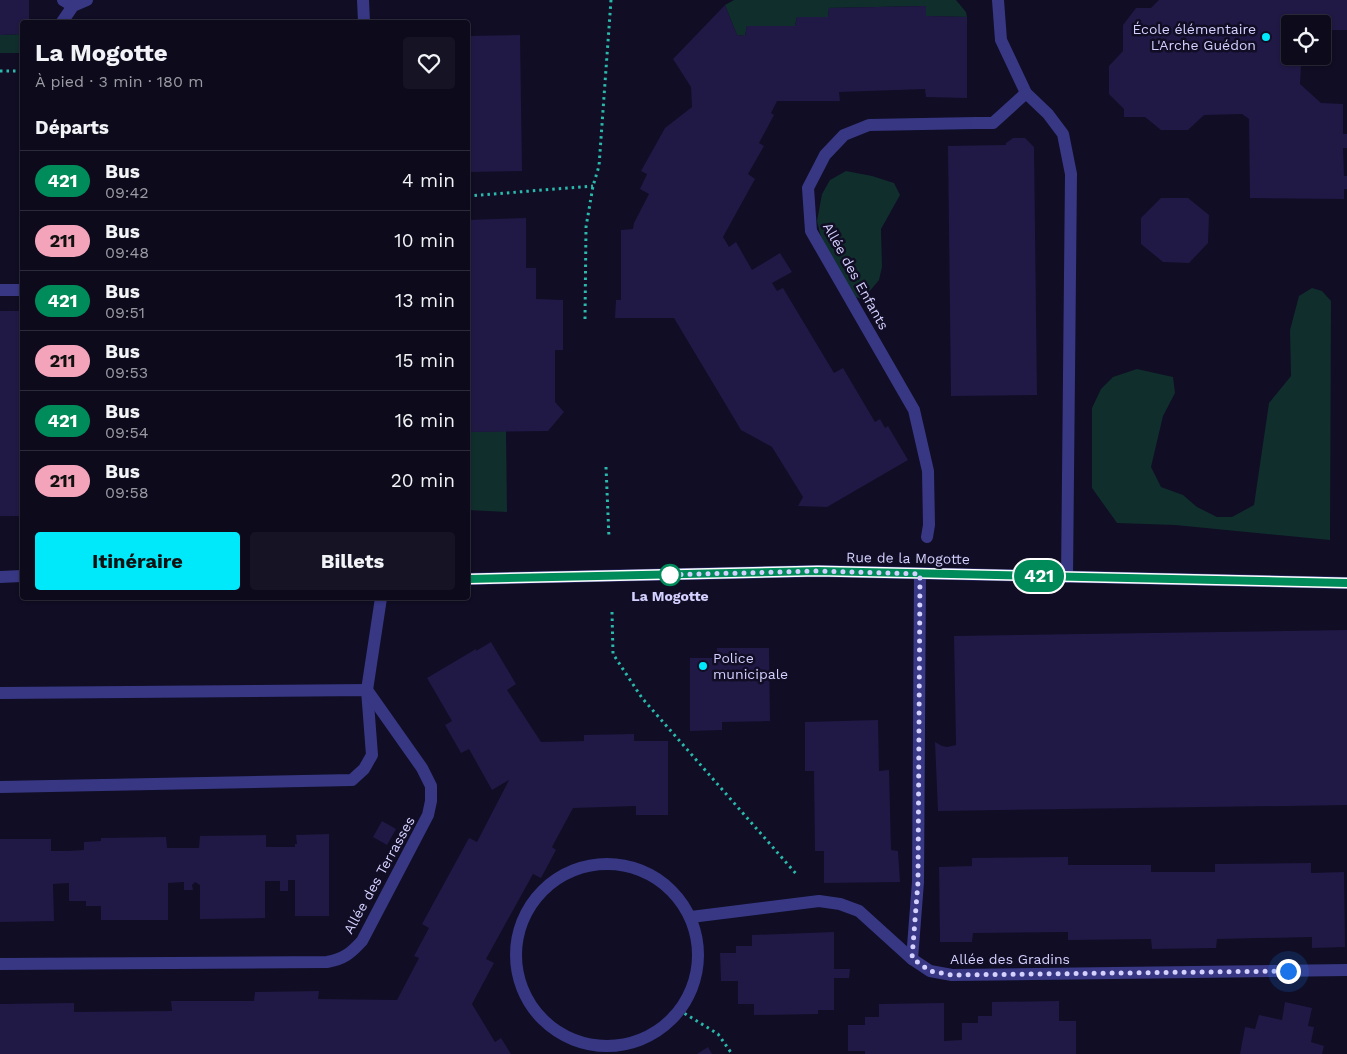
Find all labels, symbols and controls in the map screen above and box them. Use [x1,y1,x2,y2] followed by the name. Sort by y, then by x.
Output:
[1281,15,1331,65] map controls
[1281,15,1331,65] button: locate
[1132,21,1256,53] place label: École élémentaire L'Arche Guédon
[1260,31,1272,43] marker: École élémentaire L'Arche Guédon
[403,37,455,89] button: heart
[35,39,168,67] text: La Mogotte
[35,72,204,91] text: À pied · 3 min · 180 m
[35,116,109,139] text: Départs
[105,160,140,183] text: Bus
[402,169,455,192] text: 4 min
[48,170,77,191] text: 421
[105,183,149,202] text: 09:42
[105,220,140,243] text: Bus
[820,220,892,332] street label: Allée des Enfants
[394,229,455,252] text: 10 min
[49,230,76,251] text: 211
[105,243,149,262] text: 09:48
[105,280,140,303] text: Bus
[395,289,455,312] text: 13 min
[48,290,77,311] text: 421
[105,303,145,322] text: 09:51
[105,340,140,363] text: Bus
[395,349,455,372] text: 15 min
[49,350,76,371] text: 211
[105,363,148,382] text: 09:53
[105,400,140,423] text: Bus
[395,409,455,432] text: 16 min
[48,410,77,431] text: 421
[105,423,149,442] text: 09:54
[105,460,140,483] text: Bus
[391,469,455,492] text: 20 min
[49,470,76,491] text: 211
[105,483,149,502] text: 09:58
[35,532,240,590] button: Itinéraire
[250,532,455,590] button: Billets
[846,549,970,567] street label: Rue de la Mogotte
[1010,560,1068,592] line badge: 421
[659,564,681,586] marker: La Mogotte
[1024,565,1054,586] text: 421
[631,588,709,604] place label: La Mogotte
[713,650,788,682] place label: Police municipale
[697,660,709,672] marker: Police municipale
[340,814,418,936] street label: Allée des Terrasses
[950,951,1070,967] street label: Allée des Gradins
[1276,959,1301,984] your location

